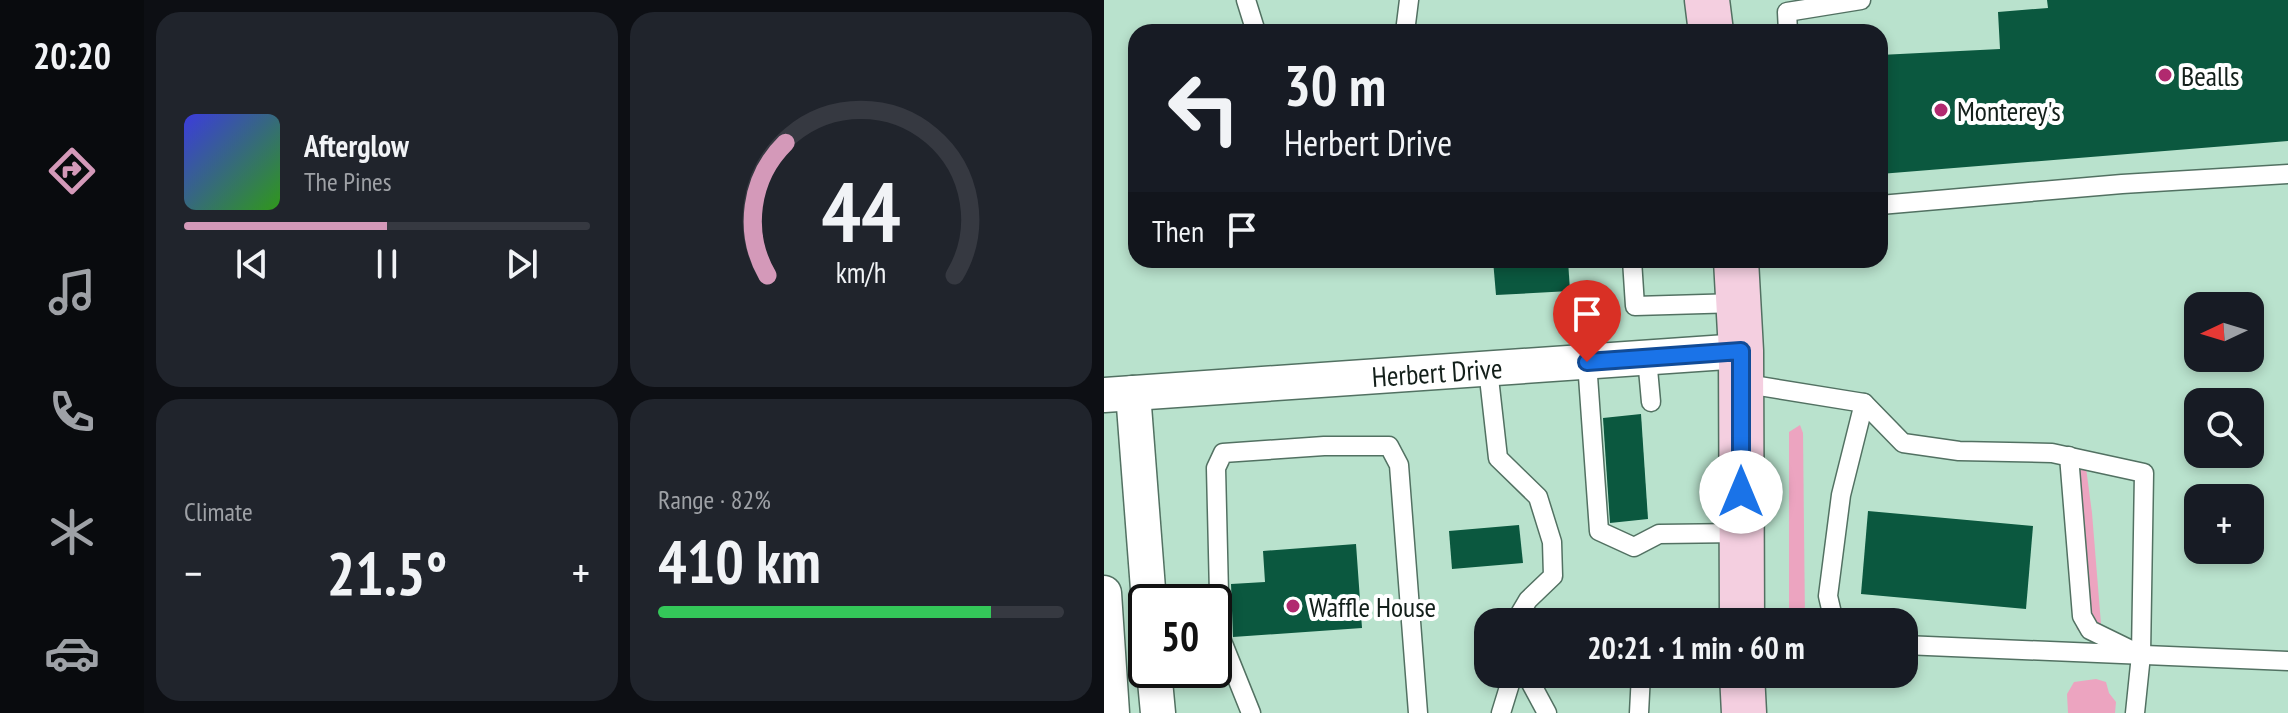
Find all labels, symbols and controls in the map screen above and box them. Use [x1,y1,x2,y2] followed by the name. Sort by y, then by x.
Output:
[33,32,111,79] text: 20:20
[1284,49,1386,121] text: 30 m
[1152,56,1256,160] icon: left
[2181,57,2239,94] place label: Bealls
[2156,66,2174,84] marker: Bealls
[1957,92,2061,129] place label: Monterey's
[1932,101,1950,119] marker: Monterey's
[1284,119,1452,166] text: Herbert Drive
[304,126,409,165] text: Afterglow
[44,143,100,199] icon: directions
[821,156,901,264] text: 44
[304,165,392,198] text: The Pines
[1220,208,1264,252] icon: arrive
[1152,211,1204,250] text: Then
[230,242,274,286] icon: previous
[365,242,409,286] icon: pause
[500,242,544,286] icon: next
[836,254,886,291] text: km/h
[44,264,100,320] icon: music
[1553,280,1621,362] pin
[1565,292,1609,336] icon: arrive
[2184,292,2264,372] north arrow
[2184,292,2264,564] map controls
[1370,349,1504,395] street label: Herbert Drive
[44,384,100,440] icon: phone
[2184,388,2264,468] button: search
[1699,450,1783,534] position arrow
[658,483,771,516] text: Range · 82%
[2184,484,2264,564] button: +
[184,495,253,528] text: Climate
[44,504,100,560] icon: climate
[658,522,821,600] text: 410 km
[327,534,447,612] text: 21.5°
[184,544,202,601] text: −
[572,544,590,601] text: +
[1128,584,1232,688] speed limit sign: 50
[1309,588,1436,625] place label: Waffle House
[1284,597,1302,615] marker: Waffle House
[44,625,100,681] icon: car
[1587,628,1805,667] text: 20:21 · 1 min · 60 m

